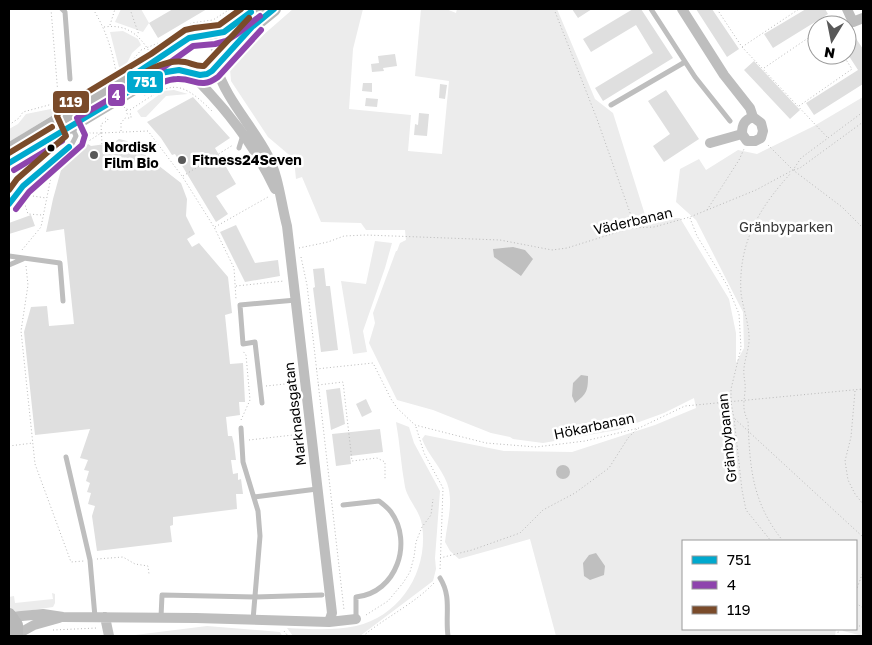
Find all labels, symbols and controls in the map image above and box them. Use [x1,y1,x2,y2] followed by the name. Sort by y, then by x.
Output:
[807,15,857,65] north arrow
[823,44,836,63] text: N
[126,70,164,94] line badge: 751
[133,73,157,90] text: 751
[107,83,126,107] line badge: 4
[112,86,121,103] text: 4
[52,90,90,114] line badge: 119
[59,93,83,110] text: 119
[104,138,159,171] place label: Nordisk Film Bio
[46,143,56,153] unlabelled marker
[88,149,100,161] marker: Nordisk Film Bio
[192,151,302,168] place label: Fitness24Seven
[176,154,188,166] marker: Fitness24Seven
[592,203,674,238] street label: Väderbanan
[739,218,833,235] park label: Gränbyparken
[280,361,309,467] street label: Marknadsgatan
[713,393,740,483] street label: Gränbybanan
[552,409,636,442] street label: Hökarbanan
[682,540,857,630] legend
[727,550,751,568] text: 751
[727,575,736,593] text: 4
[727,600,751,618] text: 119

